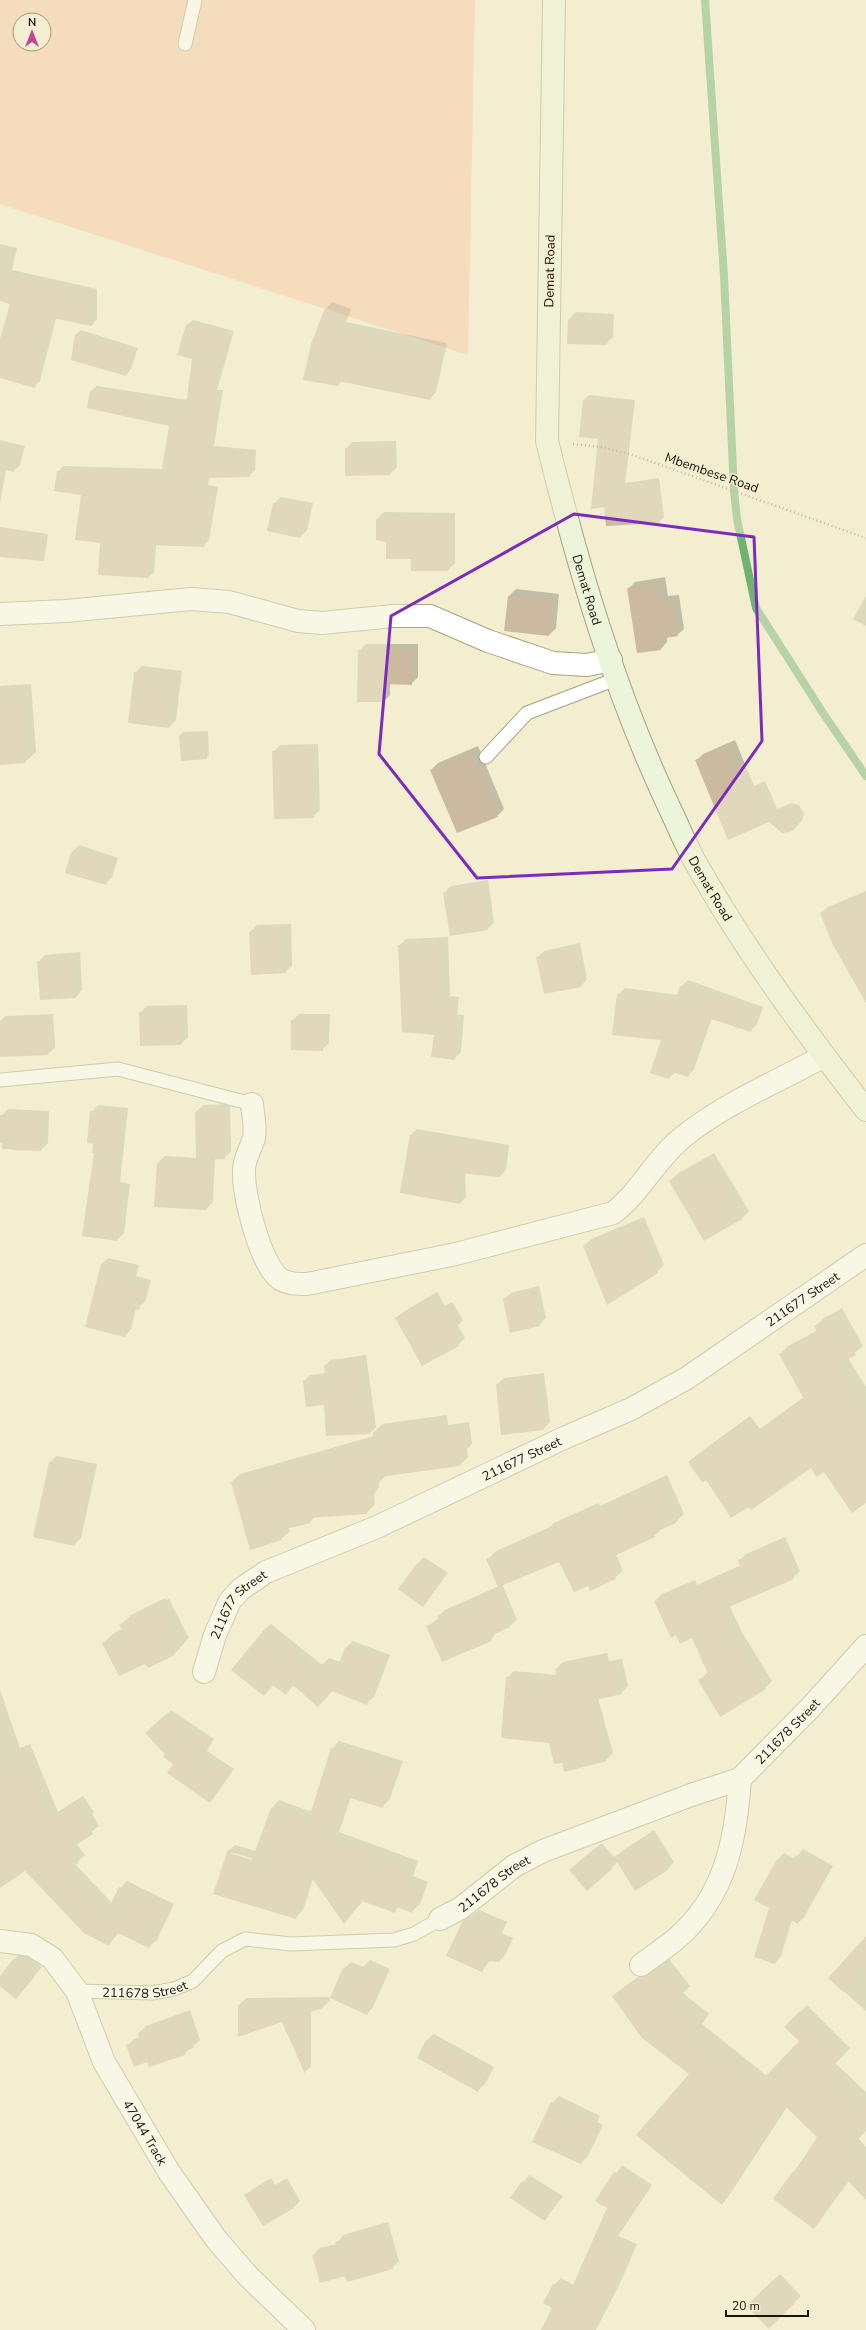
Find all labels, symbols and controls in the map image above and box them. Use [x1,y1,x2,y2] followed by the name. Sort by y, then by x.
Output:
[12,12,52,52] north arrow
[28,15,36,30] text: N
[540,235,560,308] street label: Demat Road
[662,448,761,497] street label: Mbembese Road
[567,552,606,627] street label: Demat Road
[684,853,736,925] street label: Demat Road
[762,1268,844,1331] street label: 211677 Street
[479,1432,565,1486] street label: 211677 Street
[206,1566,271,1642] street label: 211677 Street
[751,1695,825,1769] street label: 211678 Street
[455,1851,534,1917] street label: 211678 Street
[102,1976,191,2003] street label: 211678 Street
[118,2097,171,2169] street label: 47044 Track
[726,2292,808,2318] scale bar
[732,2298,760,2314] text: 20 m

